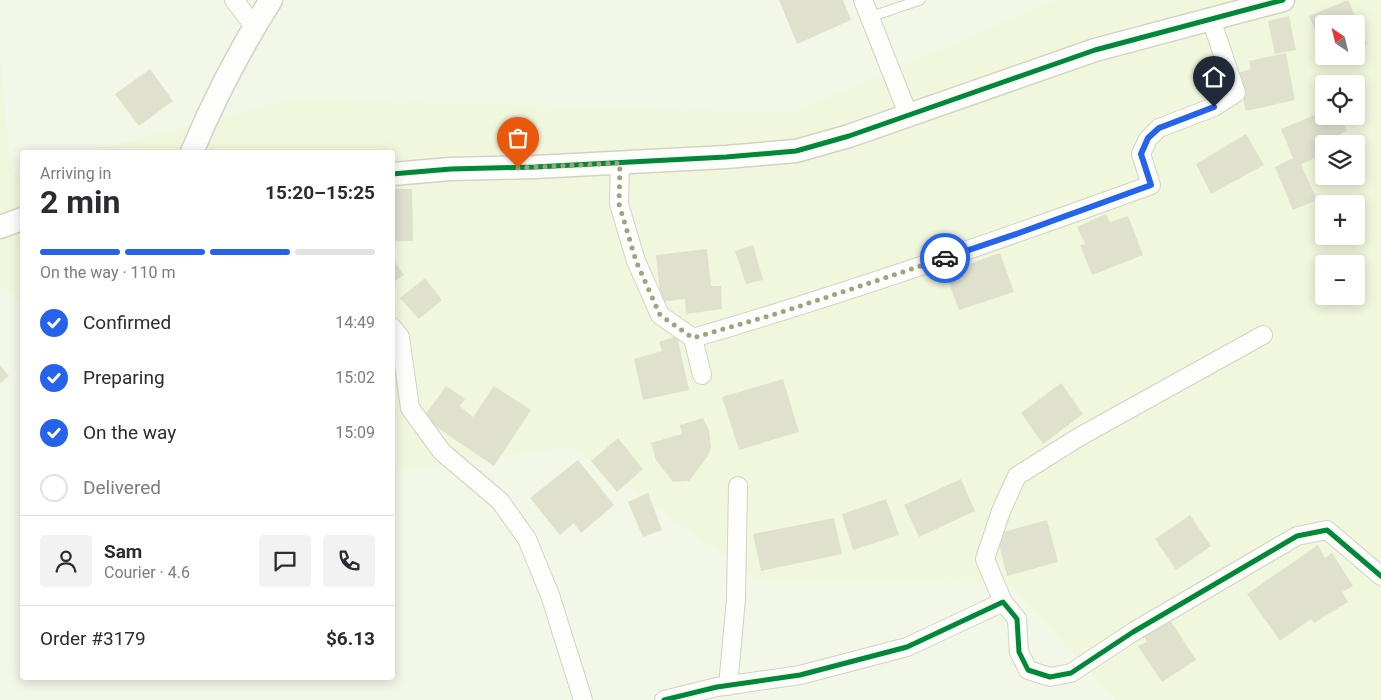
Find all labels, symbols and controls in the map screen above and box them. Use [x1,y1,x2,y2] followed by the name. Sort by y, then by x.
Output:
[1315,15,1365,65] north arrow
[1315,15,1365,305] map controls
[1193,56,1235,107] pin
[1200,63,1228,91] icon: home
[1315,75,1365,125] button: locate
[497,117,539,168] pin
[504,124,532,152] icon: bag
[1315,135,1365,185] button: layers
[40,164,111,183] text: Arriving in
[265,181,375,204] text: 15:20–15:25
[40,183,120,221] text: 2 min
[1315,195,1365,245] button: +
[920,233,970,283] courier
[931,244,959,272] icon: car
[1315,255,1365,305] button: −
[40,263,176,282] text: On the way · 110 m
[40,309,68,337] icon: check
[83,311,171,334] text: Confirmed
[335,313,375,332] text: 14:49
[40,364,68,392] icon: check
[83,366,165,389] text: Preparing
[335,368,375,387] text: 15:02
[40,419,68,447] icon: check
[83,421,176,444] text: On the way
[335,423,375,442] text: 15:09
[83,476,161,499] text: Delivered
[40,535,92,587] button: person
[259,535,311,587] button: chat
[323,535,375,587] button: phone
[104,540,142,563] text: Sam
[104,563,190,582] text: Courier · 4.6
[40,627,146,650] text: Order #3179
[326,627,375,650] text: $6.13

